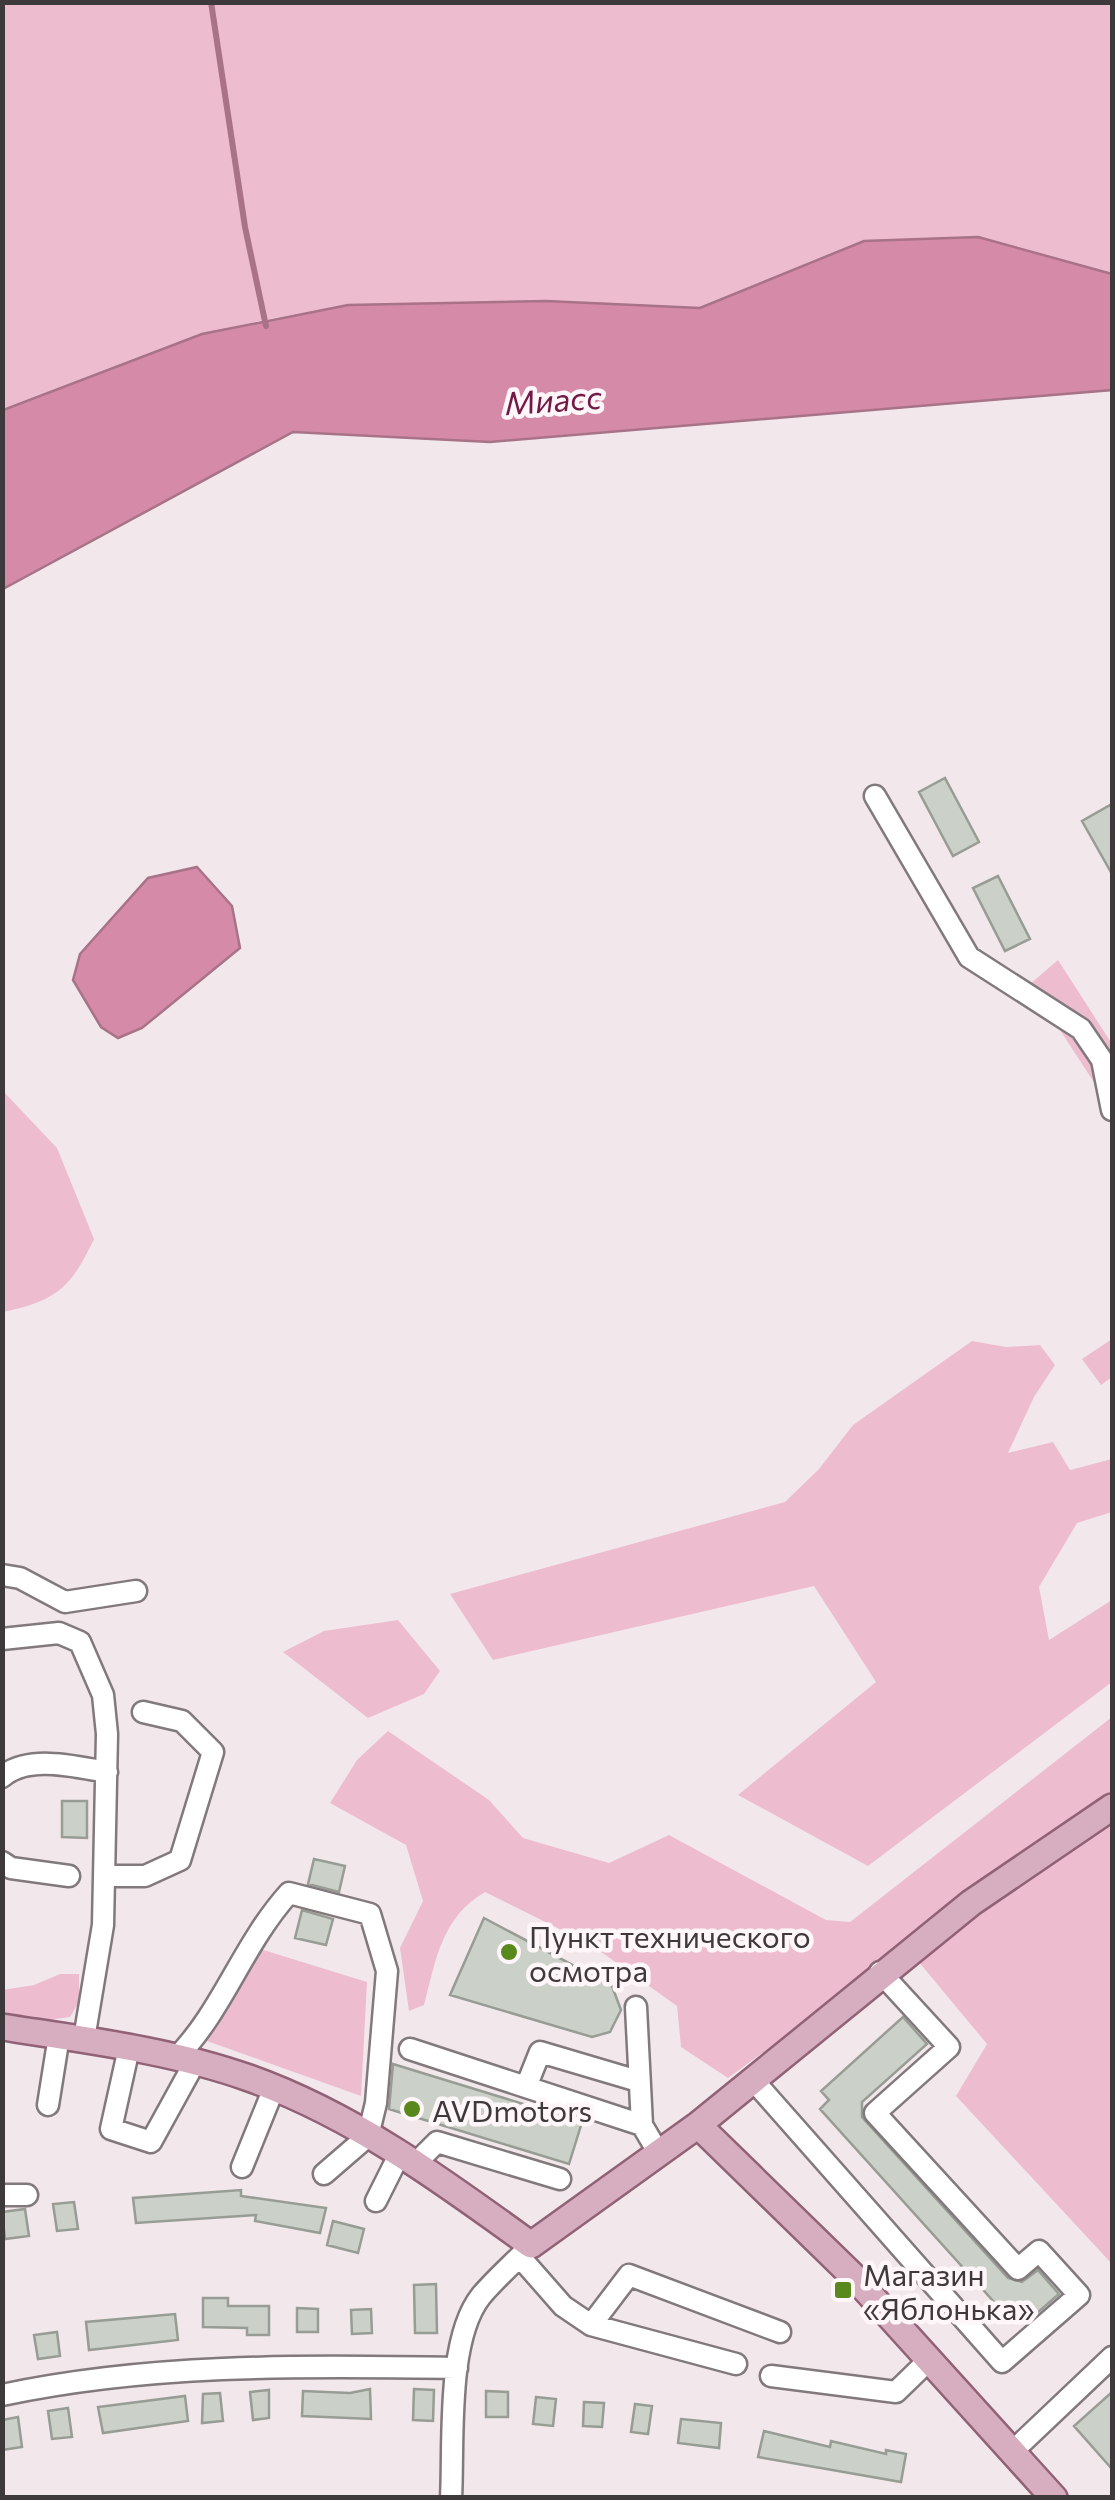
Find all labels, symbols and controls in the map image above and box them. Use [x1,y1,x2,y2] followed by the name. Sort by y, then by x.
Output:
[503,376,603,422] water label: Миасс
[529,1917,811,1988] place label: Пункт технического осмотра
[498,1941,520,1963] marker: Пункт технического осмотра
[432,2091,592,2128] place label: AVDmotors
[401,2098,423,2120] marker: AVDmotors
[863,2255,1034,2326] place label: Магазин «Яблонька»
[832,2279,854,2301] marker: Магазин «Яблонька»

